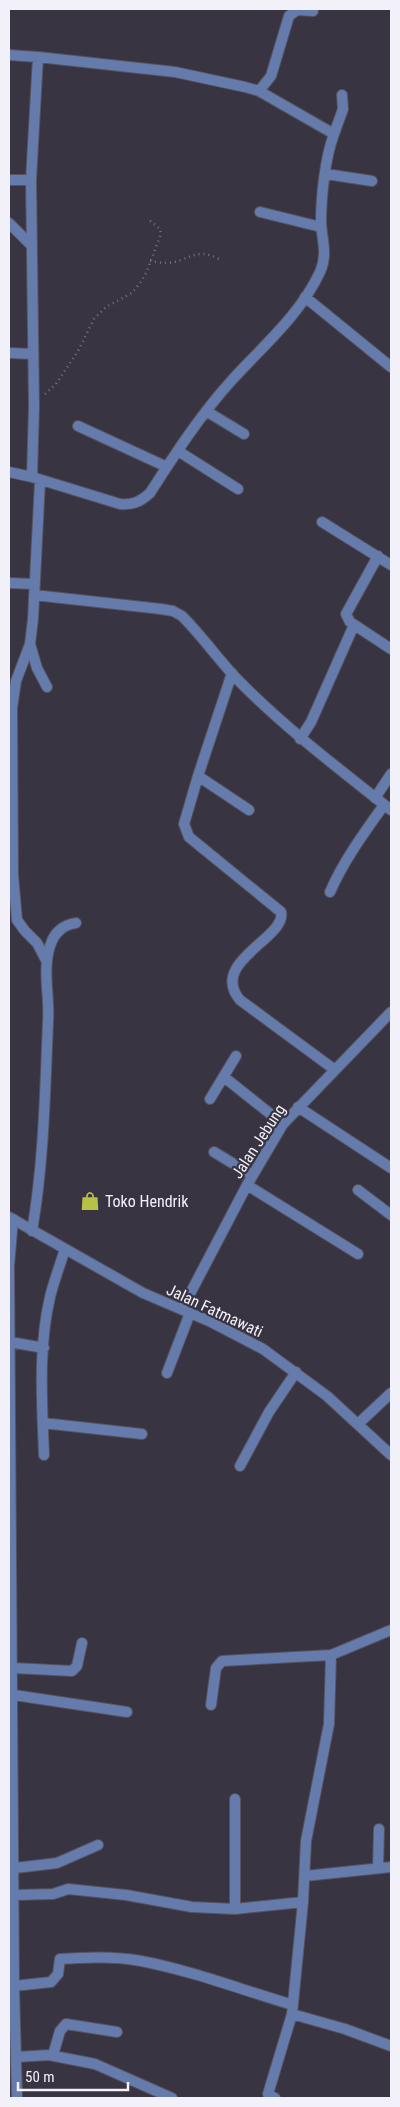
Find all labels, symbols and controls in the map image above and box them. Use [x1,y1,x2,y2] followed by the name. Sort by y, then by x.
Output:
[227,1101,289,1182] street label: Jalan Jebung
[79,1190,101,1212] shop icon: Toko Hendrik
[105,1192,189,1211] place label: Toko Hendrik
[164,1280,266,1341] street label: Jalan Fatmawati
[18,2060,128,2092] scale bar
[25,2068,55,2086] text: 50 m

